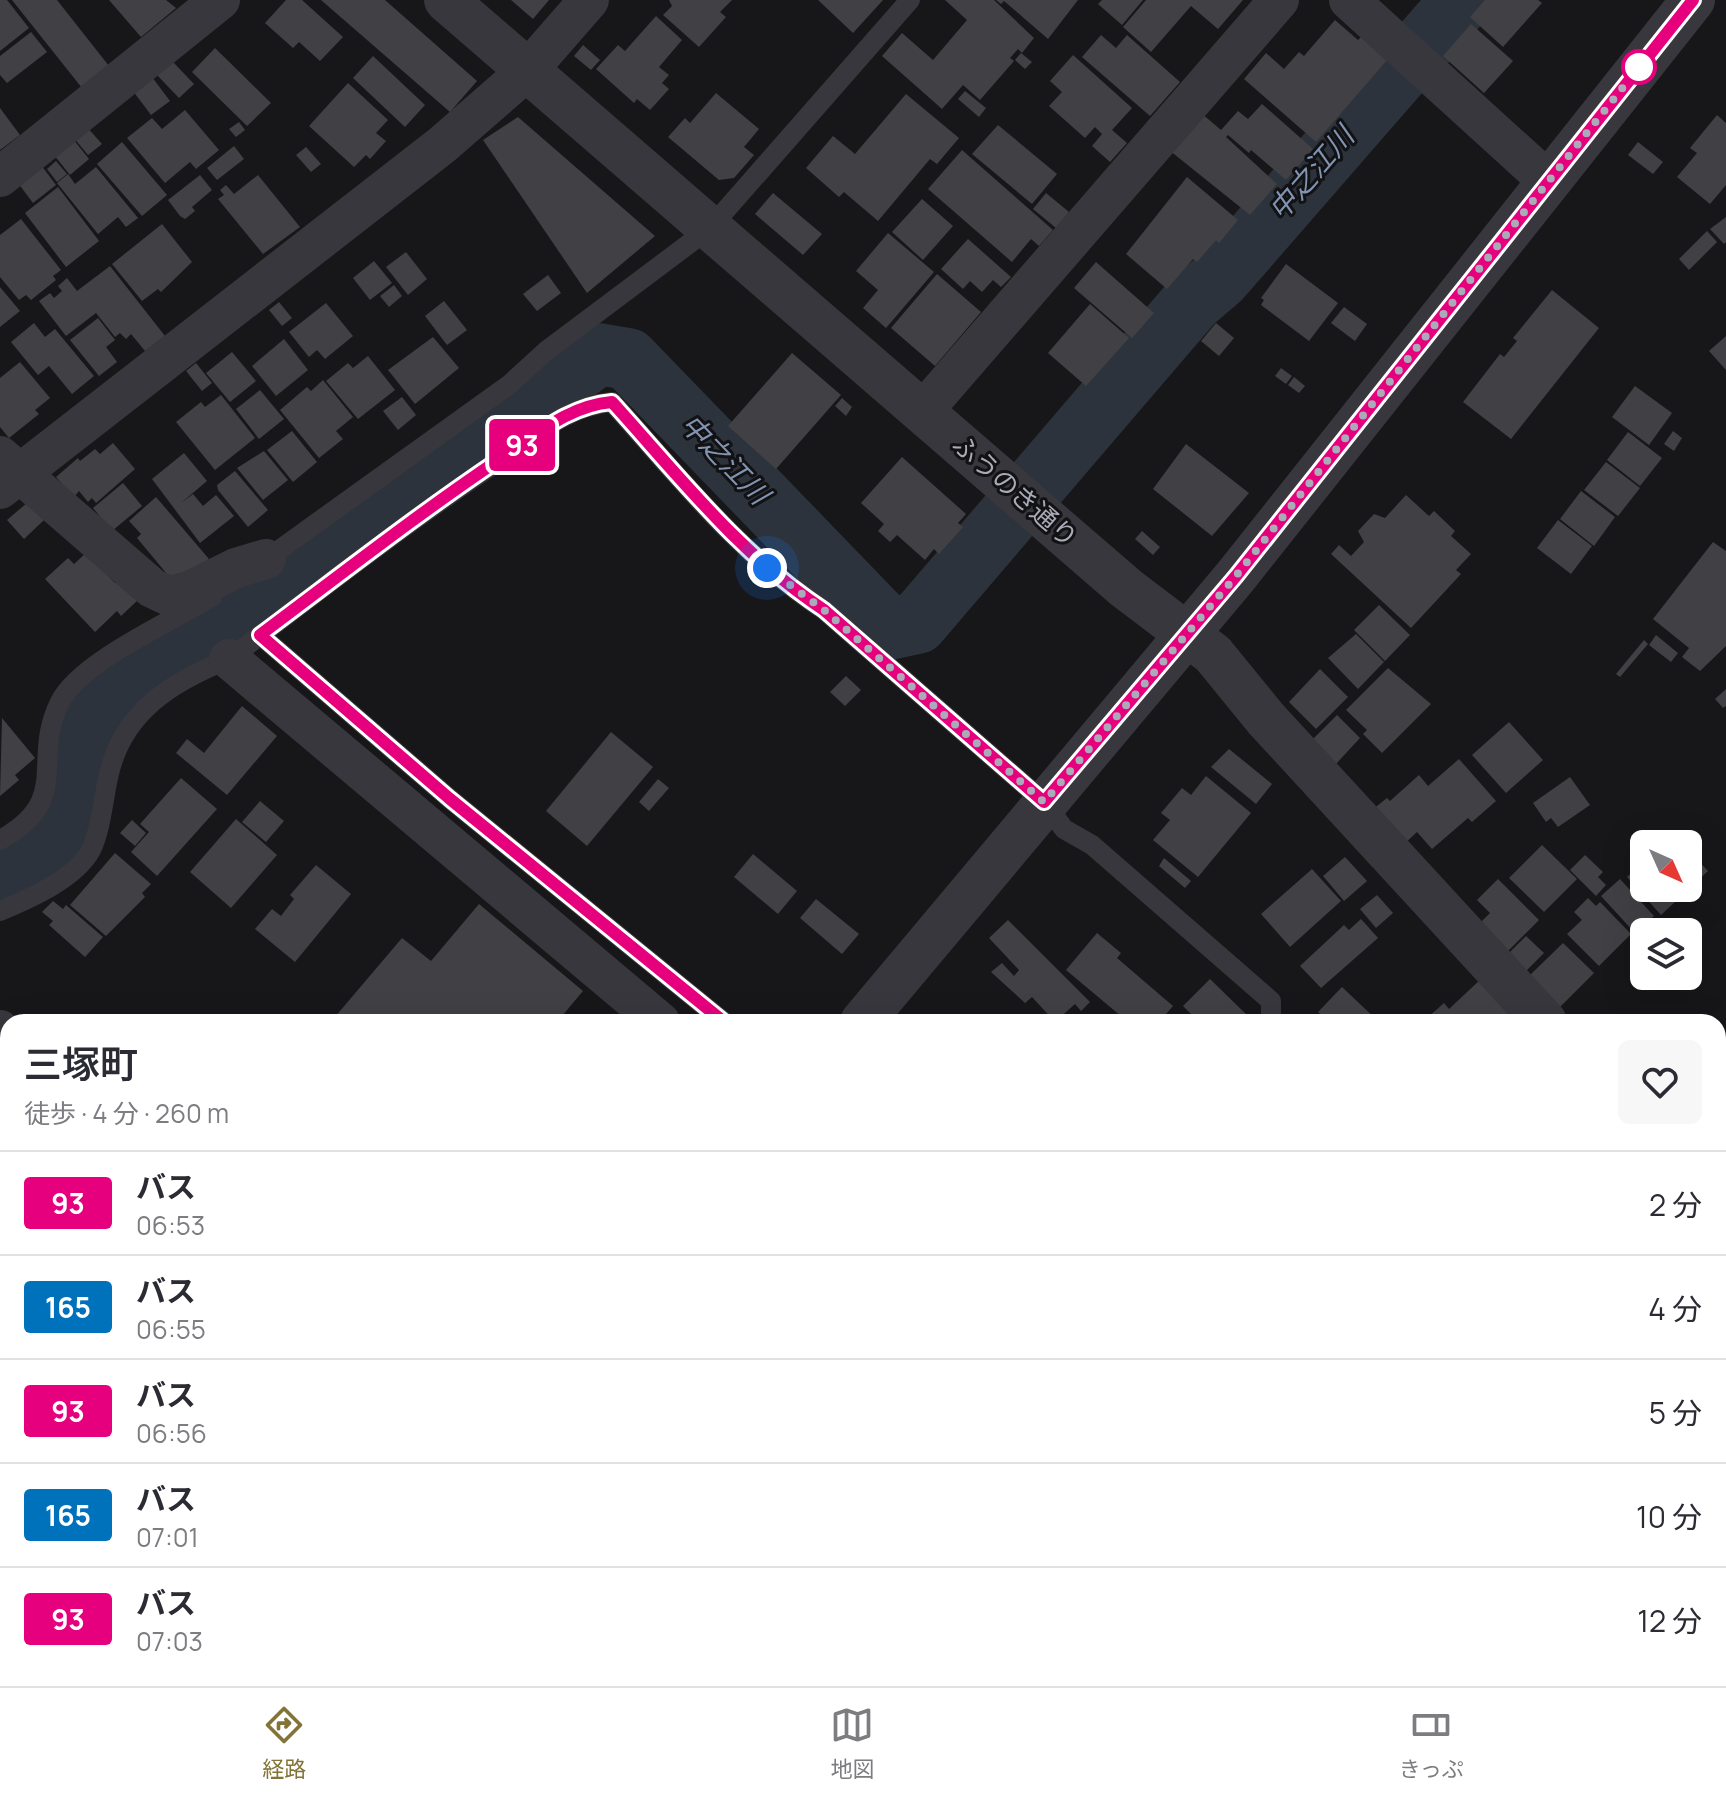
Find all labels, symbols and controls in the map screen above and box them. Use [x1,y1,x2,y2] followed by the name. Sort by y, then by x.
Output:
[1622,50,1656,84] unlabelled marker
[1259,115,1363,227] water label: 中之江川
[673,405,780,514] water label: 中之江川
[486,419,558,471] line badge: 93
[505,426,539,464] text: 93
[945,426,1086,555] street label: ふうのき通り
[747,548,787,588] your location
[1630,830,1702,902] north arrow
[1630,830,1702,990] map controls
[1630,918,1702,990] button: layers
[24,1037,138,1089] text: 三塚町
[1618,1040,1702,1124] button: heart
[24,1095,229,1131] text: 徒歩 · 4 分 · 260 m
[136,1166,196,1207] text: バス
[51,1184,85,1222] text: 93
[1649,1184,1702,1225] text: 2 分
[136,1207,205,1243] text: 06:53
[136,1270,196,1311] text: バス
[45,1288,91,1326] text: 165
[1648,1288,1702,1329] text: 4 分
[136,1311,206,1347] text: 06:55
[136,1374,196,1415] text: バス
[51,1392,85,1430] text: 93
[1649,1392,1702,1433] text: 5 分
[136,1415,207,1451] text: 06:56
[136,1478,196,1519] text: バス
[45,1496,91,1534] text: 165
[1636,1496,1702,1537] text: 10 分
[136,1519,199,1555] text: 07:01
[136,1582,196,1623] text: バス
[51,1600,85,1638] text: 93
[1637,1600,1702,1641] text: 12 分
[136,1623,203,1659] text: 07:03
[262,1703,306,1784] tab: 経路
[830,1703,874,1784] tab: 地図
[1399,1703,1464,1784] tab: きっぷ

